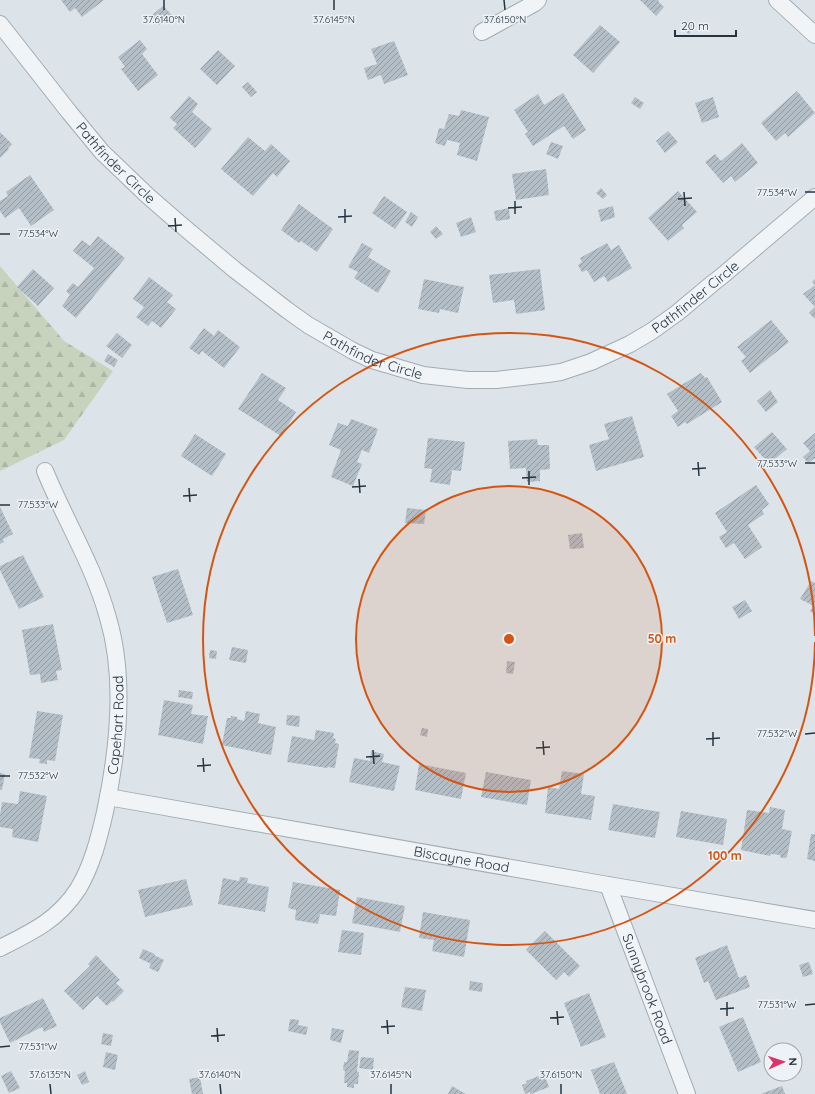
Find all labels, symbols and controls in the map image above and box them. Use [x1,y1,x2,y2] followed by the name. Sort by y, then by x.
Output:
[675,12,736,38] scale bar
[143,13,185,26] text: 37.6140°N
[313,13,355,26] text: 37.6145°N
[484,13,526,26] text: 37.6150°N
[681,18,709,33] text: 20 m
[72,118,159,207] street label: Pathfinder Circle
[757,186,798,199] text: 77.534°W
[18,227,59,240] text: 77.534°W
[648,257,743,337] street label: Pathfinder Circle
[320,327,425,383] street label: Pathfinder Circle
[757,457,798,470] text: 77.533°W
[18,498,59,511] text: 77.533°W
[648,631,676,646] text: 50 m
[502,632,516,646] centre of rings
[103,675,127,776] street label: Capehart Road
[757,727,798,740] text: 77.532°W
[18,769,59,782] text: 77.532°W
[412,842,511,876] street label: Biscayne Road
[708,848,742,863] text: 100 m
[618,931,676,1047] street label: Sunnybrook Road
[758,998,797,1011] text: 77.531°W
[19,1040,58,1053] text: 77.531°W
[763,1042,803,1082] north arrow
[786,1057,800,1066] text: N
[29,1068,71,1081] text: 37.6135°N
[199,1068,241,1081] text: 37.6140°N
[370,1068,412,1081] text: 37.6145°N
[540,1068,582,1081] text: 37.6150°N

